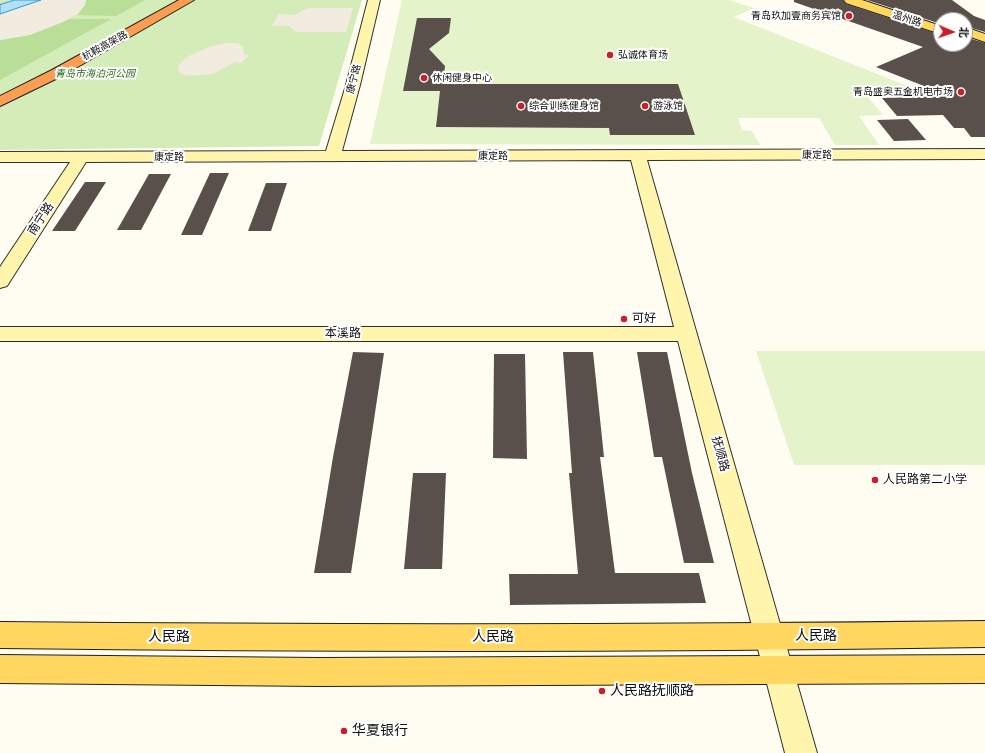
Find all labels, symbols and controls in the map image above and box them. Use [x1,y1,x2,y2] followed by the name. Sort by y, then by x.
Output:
[891,9,923,29] street label: 温州路
[751,10,841,22] place label: 青岛玖加壹商务宾馆
[844,11,854,21] marker: 青岛玖加壹商务宾馆
[933,12,973,52] north arrow
[957,27,971,38] text: 北
[80,29,130,63] street label: 杭鞍高架路
[618,49,668,61] place label: 弘诚体育场
[605,50,615,60] marker: 弘诚体育场
[344,63,364,95] street label: 康宁路
[55,68,135,80] park label: 青岛市海泊河公园
[432,72,492,84] place label: 休闲健身中心
[419,73,429,83] marker: 休闲健身中心
[853,86,953,98] place label: 青岛盛奥五金机电市场
[956,87,966,97] marker: 青岛盛奥五金机电市场
[529,100,599,112] place label: 综合训练健身馆
[653,100,683,112] place label: 游泳馆
[516,101,526,111] marker: 综合训练健身馆
[640,101,650,111] marker: 游泳馆
[802,149,832,161] street label: 康定路
[478,150,508,162] street label: 康定路
[154,151,184,163] street label: 康定路
[25,200,57,238] street label: 南宁路
[632,312,656,326] place label: 可好
[619,314,629,324] marker: 可好
[325,327,361,341] street label: 本溪路
[708,435,732,473] street label: 抚顺路
[883,473,967,487] place label: 人民路第二小学
[870,475,880,485] marker: 人民路第二小学
[795,628,837,644] street label: 人民路
[148,629,190,645] street label: 人民路
[472,629,514,645] street label: 人民路
[610,683,694,699] place label: 人民路抚顺路
[597,686,607,696] marker: 人民路抚顺路
[352,723,408,739] place label: 华夏银行
[339,726,349,736] marker: 华夏银行

